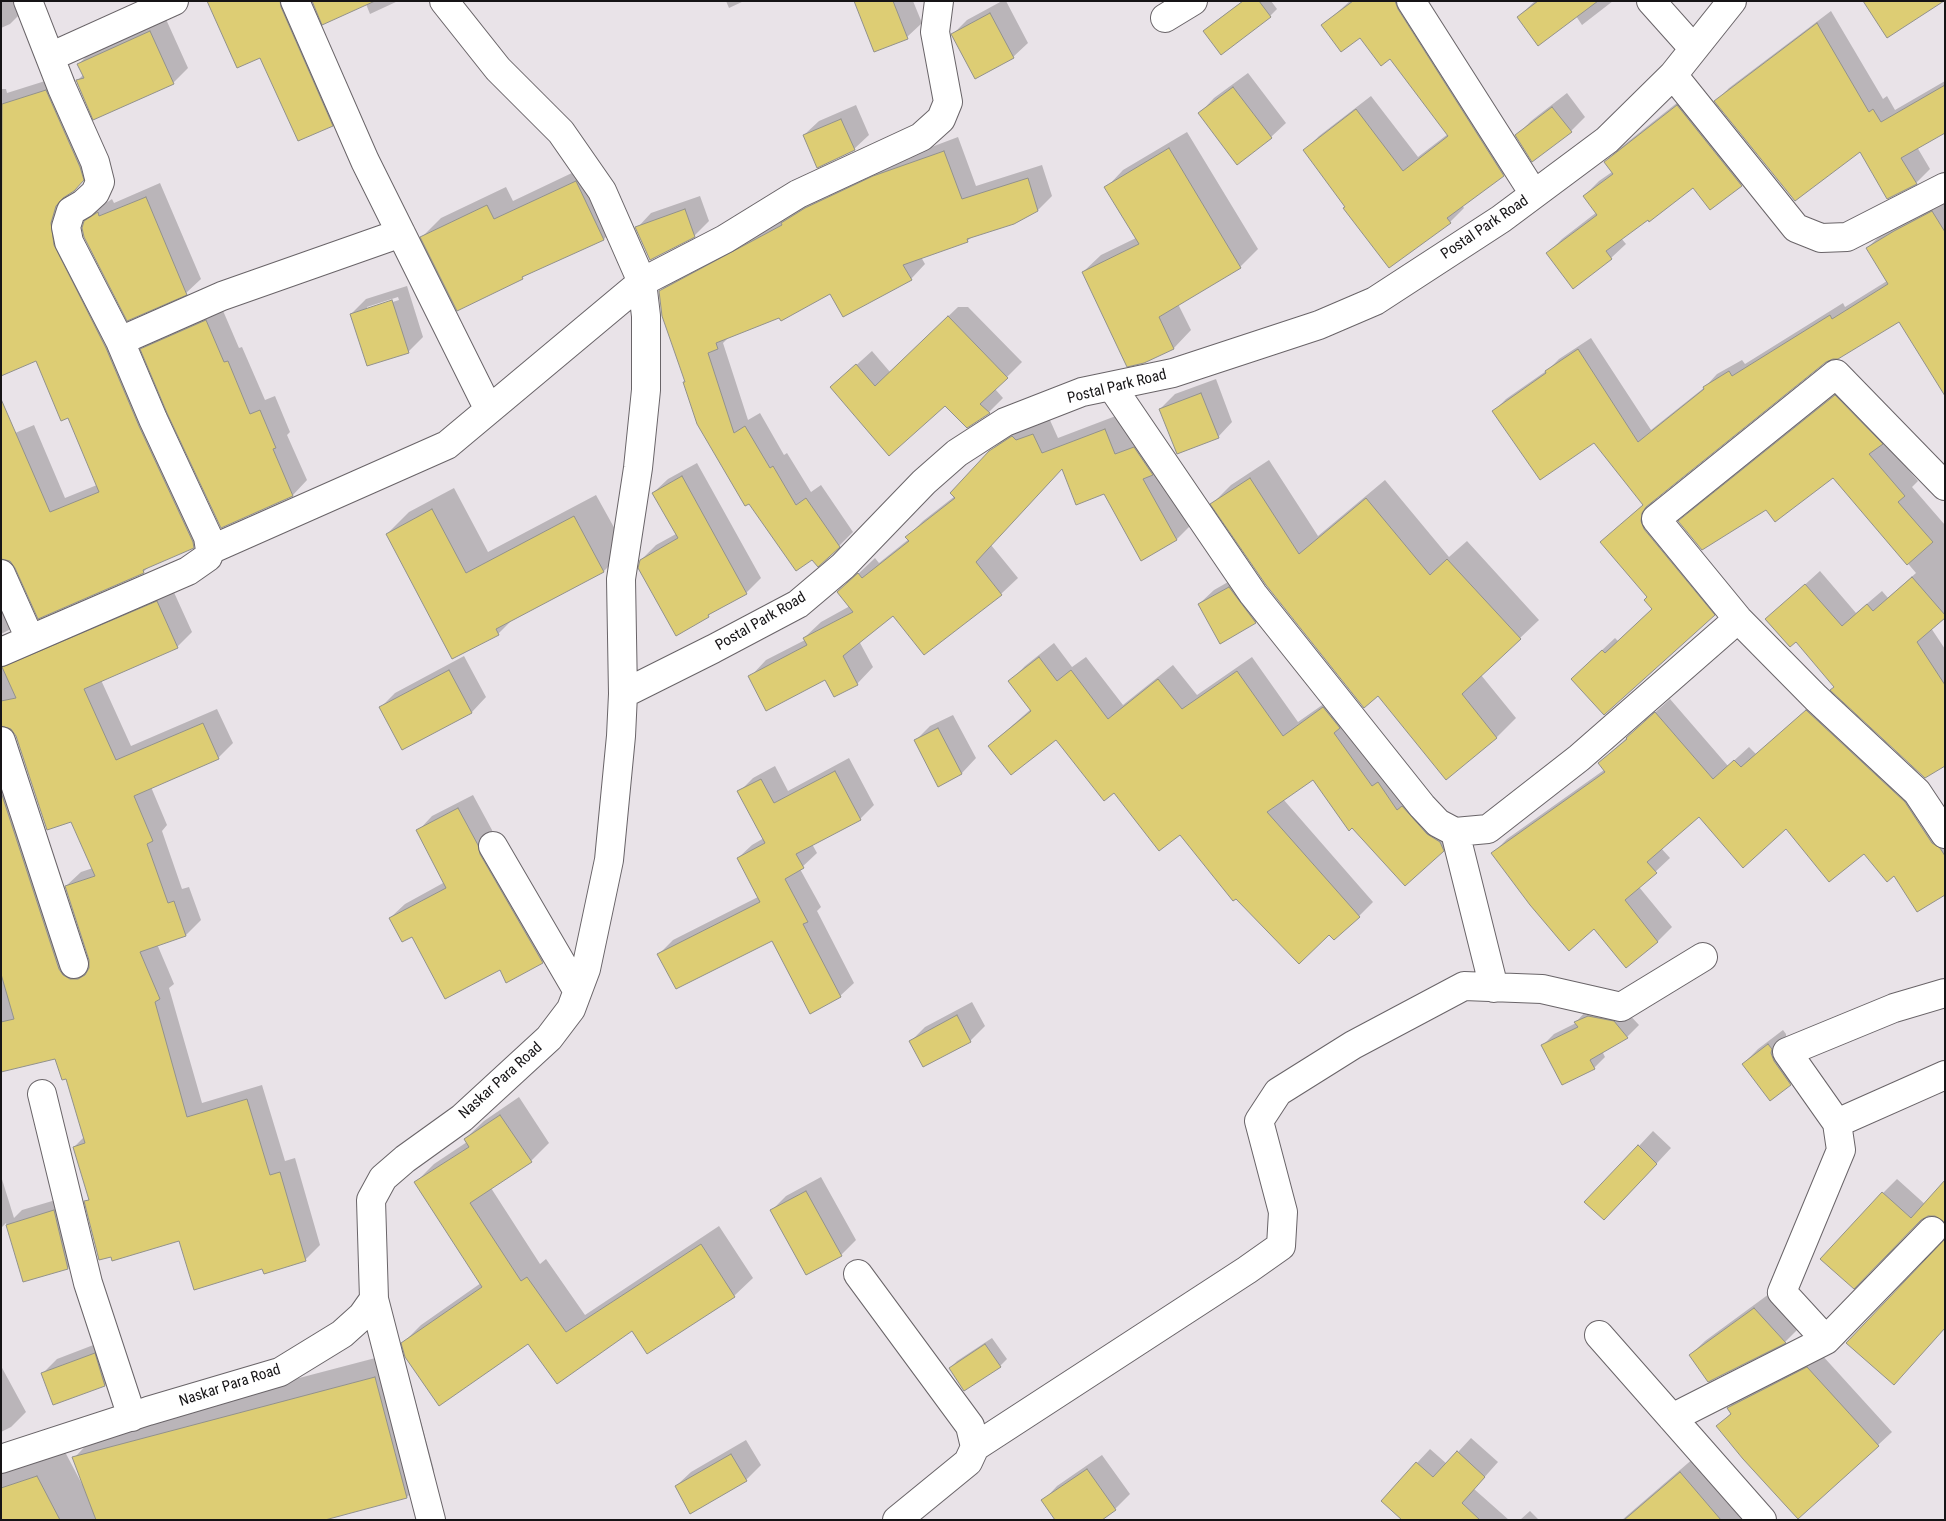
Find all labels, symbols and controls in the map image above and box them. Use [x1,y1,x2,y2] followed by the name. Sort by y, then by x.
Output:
[1438,192,1532,264] street label: Postal Park Road
[1066,366,1168,408] street label: Postal Park Road
[713,589,809,655] street label: Postal Park Road
[456,1039,546,1123] street label: Naskar Para Road
[177,1361,283,1411] street label: Naskar Para Road

